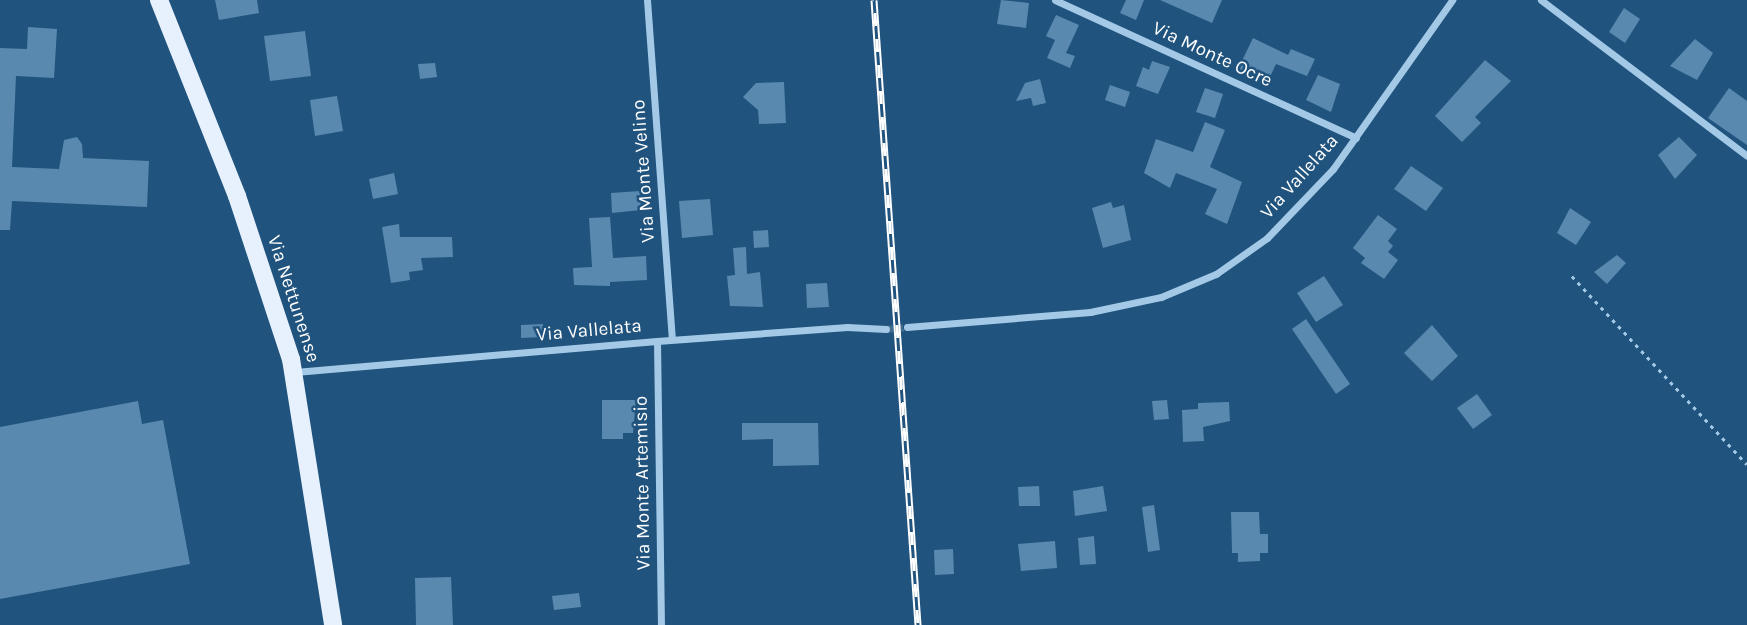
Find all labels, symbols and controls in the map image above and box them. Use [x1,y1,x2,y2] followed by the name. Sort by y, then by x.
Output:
[1149,17,1275,93] street label: Via Monte Ocre
[628,99,660,243] street label: Via Monte Velino
[1256,130,1344,224] street label: Via Vallelata
[262,233,324,365] street label: Via Nettunense
[535,315,643,347] street label: Via Vallelata
[630,395,656,571] street label: Via Monte Artemisio

